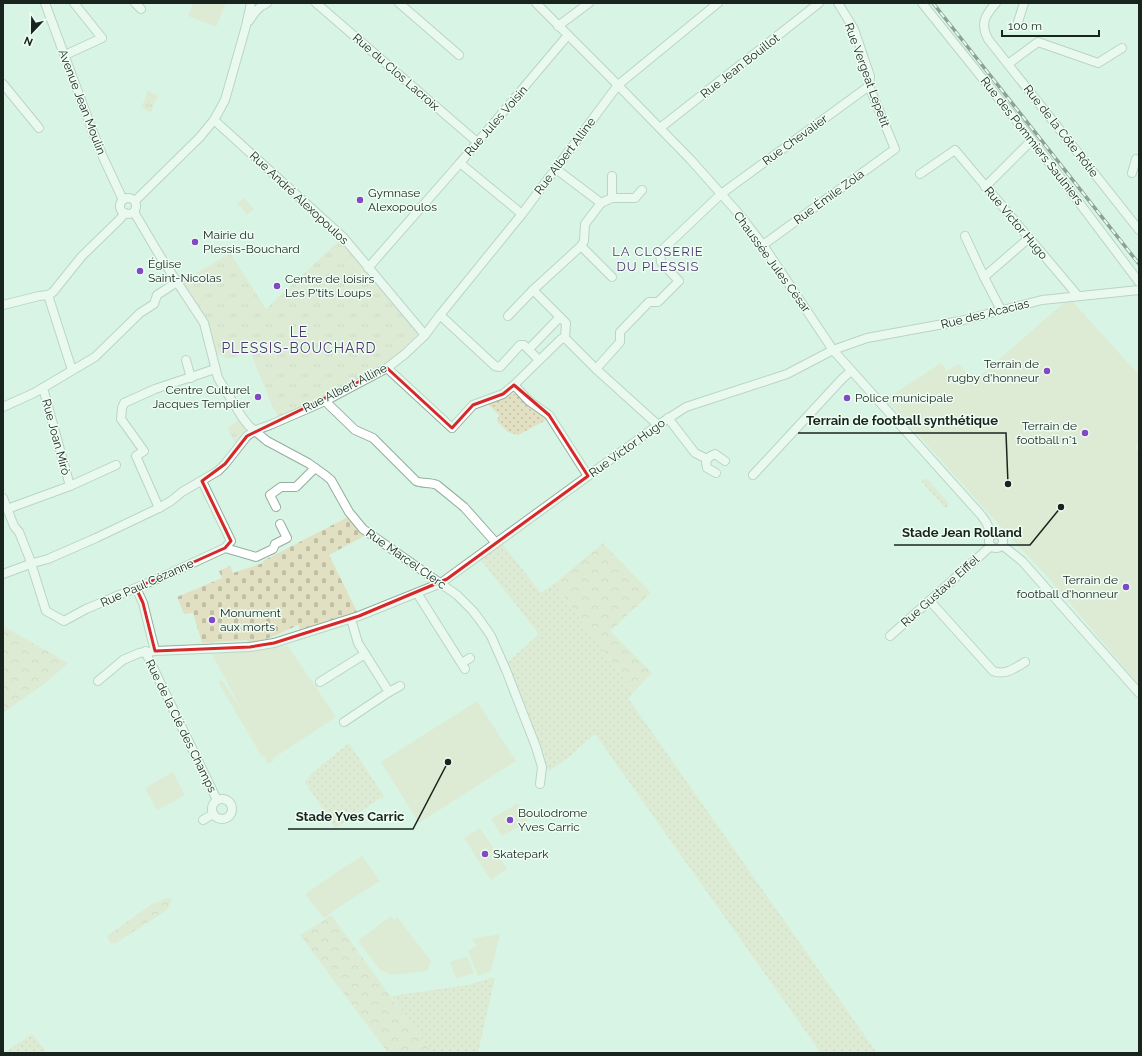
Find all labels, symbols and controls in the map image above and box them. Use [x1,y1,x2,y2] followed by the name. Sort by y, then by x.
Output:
[12,12,52,52] north arrow
[1002,12,1099,38] scale bar
[1008,19,1042,33] text: 100 m
[842,21,892,129] street label: Rue Vergeat Lepetit
[350,31,442,113] street label: Rue du Clos Lacroix
[698,31,782,101] street label: Rue Jean Bouillot
[22,33,35,48] text: N
[55,47,109,157] street label: Avenue Jean Moulin
[978,74,1086,208] street label: Rue des Pommiers Saulniers
[1021,82,1101,180] street label: Rue de la Côte Rôtie
[462,83,530,159] street label: Rue Jules Voisin
[760,111,831,168] street label: Rue Chevalier
[532,115,598,197] street label: Rue Albert Alline
[247,149,351,248] street label: Rue André Alexopoulos
[791,167,867,227] street label: Rue Émile Zola
[982,184,1050,262] street label: Rue Victor Hugo
[368,186,437,214] place label: Gymnase Alexopoulos
[355,195,365,205] marker: Gymnase Alexopoulos
[731,209,814,316] street label: Chaussée Jules César
[203,228,300,256] place label: Mairie du Plessis-Bouchard
[190,237,200,247] marker: Mairie du Plessis-Bouchard
[612,244,704,274] district label: LA CLOSERIE DU PLESSIS
[148,257,222,285] place label: Église Saint-Nicolas
[135,266,145,276] marker: Église Saint-Nicolas
[285,272,375,300] place label: Centre de loisirs Les P'tits Loups
[272,281,282,291] marker: Centre de loisirs Les P'tits Loups
[939,296,1031,332] street label: Rue des Acacias
[221,324,377,356] district label: LE PLESSIS-BOUCHARD
[947,357,1040,385] place label: Terrain de rugby d'honneur
[301,361,389,415] street label: Rue Albert Alline
[1042,366,1052,376] marker: Terrain de rugby d'honneur
[153,383,251,411] place label: Centre Culturel Jacques Templier
[855,391,953,405] place label: Police municipale
[253,392,263,402] marker: Centre Culturel Jacques Templier
[842,393,852,403] marker: Police municipale
[39,397,73,477] street label: Rue Joan Mirò
[798,408,1006,433] callout: Terrain de football synthétique
[806,413,998,428] text: Terrain de football synthétique
[586,416,668,480] street label: Rue Victor Hugo
[1017,419,1077,447] place label: Terrain de football n°1
[1080,428,1090,438] marker: Terrain de football n°1
[894,520,1030,545] callout: Stade Jean Rolland
[902,525,1022,540] text: Stade Jean Rolland
[363,526,449,592] street label: Rue Marcel Clerc
[898,552,982,630] street label: Rue Gustave Eiffel
[98,556,196,610] street label: Rue Paul Cézanne
[1017,573,1119,601] place label: Terrain de football d'honneur
[1121,582,1131,592] marker: Terrain de football d'honneur
[220,606,281,634] place label: Monument aux morts
[207,615,217,625] marker: Monument aux morts
[143,657,219,795] street label: Rue de la Clé des Champs
[288,804,413,829] callout: Stade Yves Carric
[518,806,587,834] place label: Boulodrome Yves Carric
[296,809,405,824] text: Stade Yves Carric
[505,815,515,825] marker: Boulodrome Yves Carric
[493,847,549,861] place label: Skatepark
[480,849,490,859] marker: Skatepark

